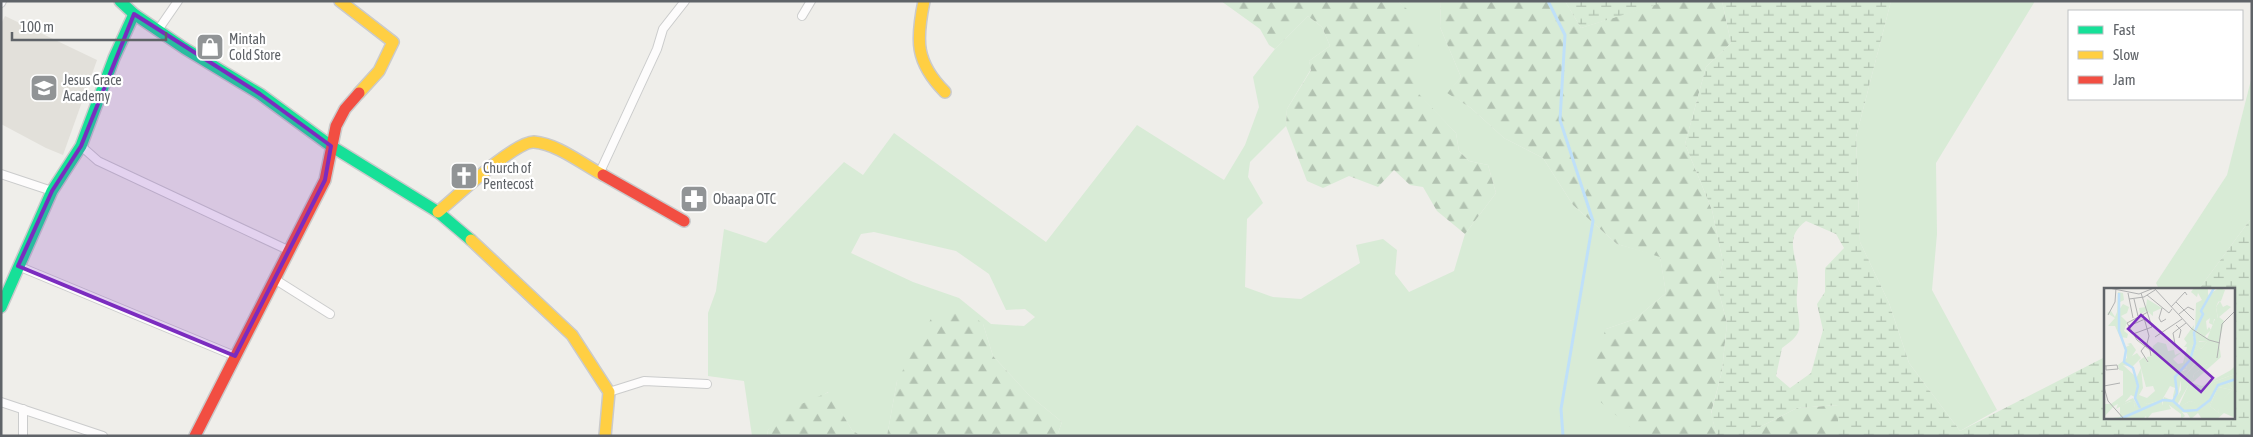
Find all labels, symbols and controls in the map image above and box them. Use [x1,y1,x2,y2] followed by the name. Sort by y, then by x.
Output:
[12,10,166,42] scale bar
[2068,10,2243,100] legend
[20,18,54,35] text: 100 m
[2113,21,2135,38] text: Fast
[229,31,281,63] place label: Mintah Cold Store
[195,32,225,62] shop icon: Mintah Cold Store
[2113,46,2139,63] text: Slow
[2113,71,2136,88] text: Jam
[63,72,122,104] place label: Jesus Grace Academy
[29,73,59,103] school or university icon: Jesus Grace Academy
[483,160,534,192] place label: Church of Pentecost
[449,161,479,191] church icon: Church of Pentecost
[679,184,709,214] pharmacy icon: Obaapa OTC
[713,191,777,207] place label: Obaapa OTC
[2104,288,2236,420] inset map

